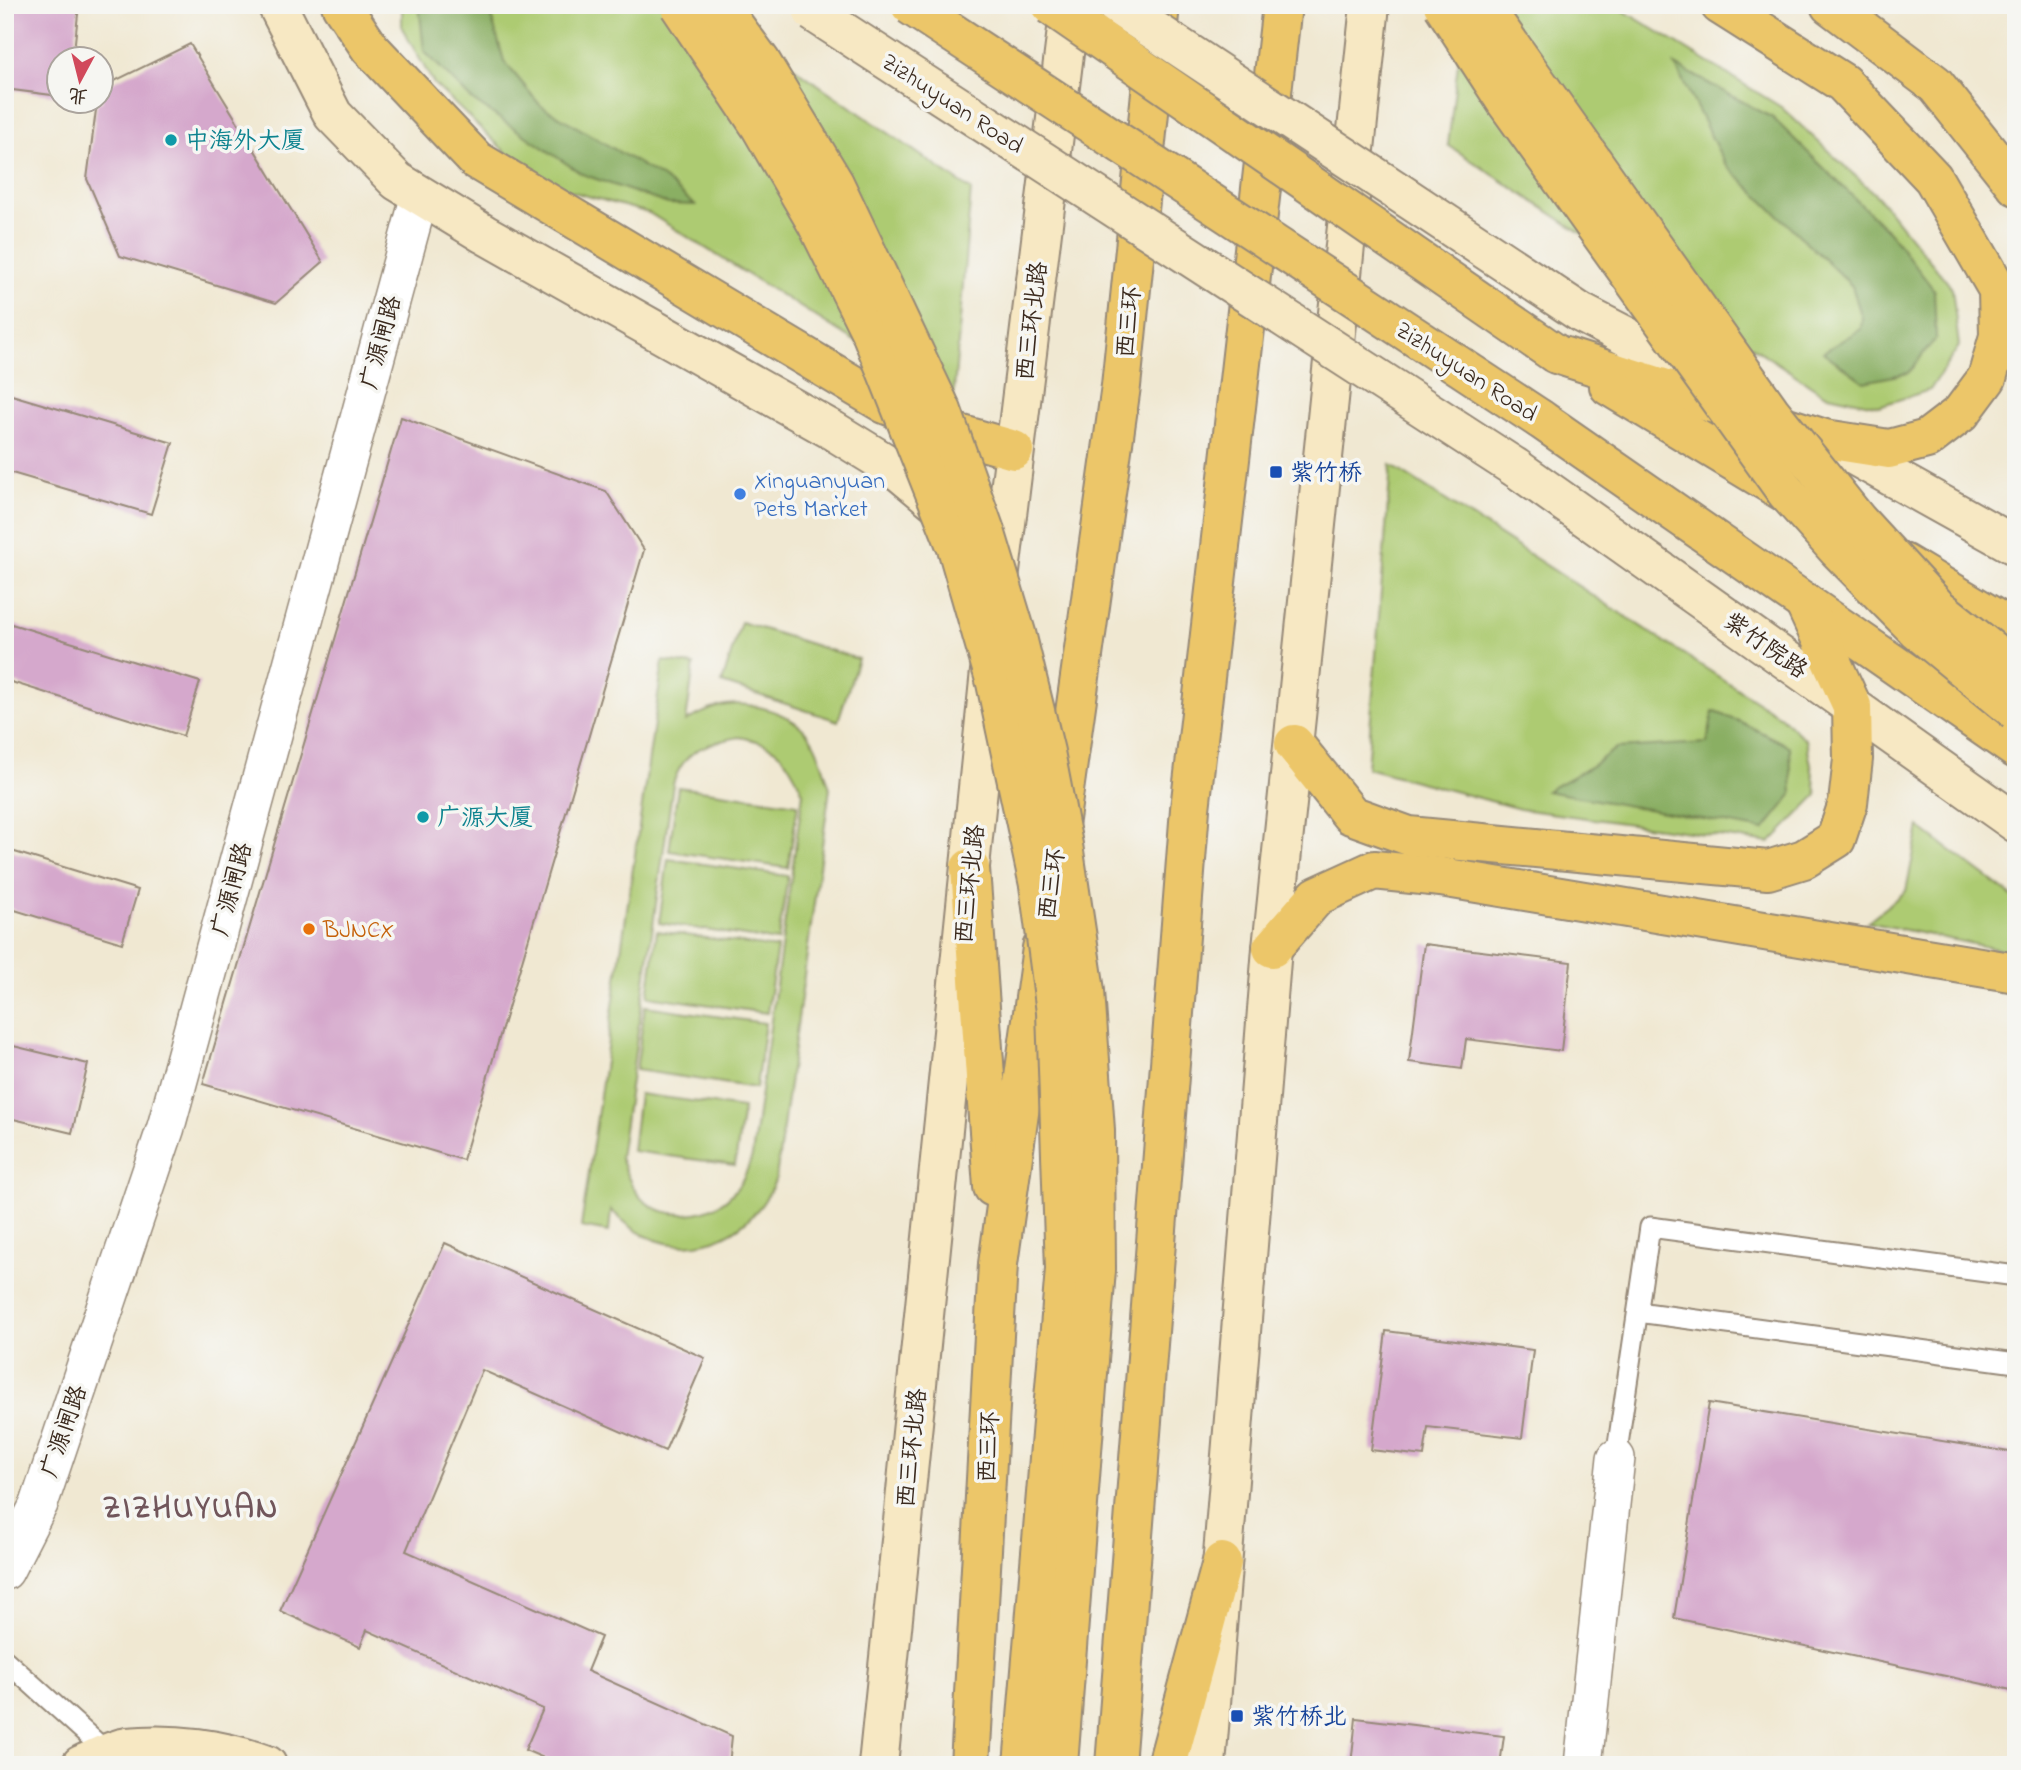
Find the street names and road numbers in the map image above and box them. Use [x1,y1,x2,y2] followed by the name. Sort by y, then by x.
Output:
[873,46,1030,165] street label: Zizhuyuan Road
[1009,260,1058,383] street label: 西三环北路
[1109,285,1152,360] street label: 西三环
[353,292,412,394] street label: 广源闸路
[1387,314,1544,433] street label: Zizhuyuan Road
[1715,605,1814,689] street label: 紫竹院路
[948,823,995,946] street label: 西三环北路
[204,839,263,941] street label: 广源闸路
[1031,846,1076,922] street label: 西三环
[33,1381,98,1483] street label: 广源闸路
[890,1387,937,1510] street label: 西三环北路
[971,1410,1010,1484] street label: 西三环

